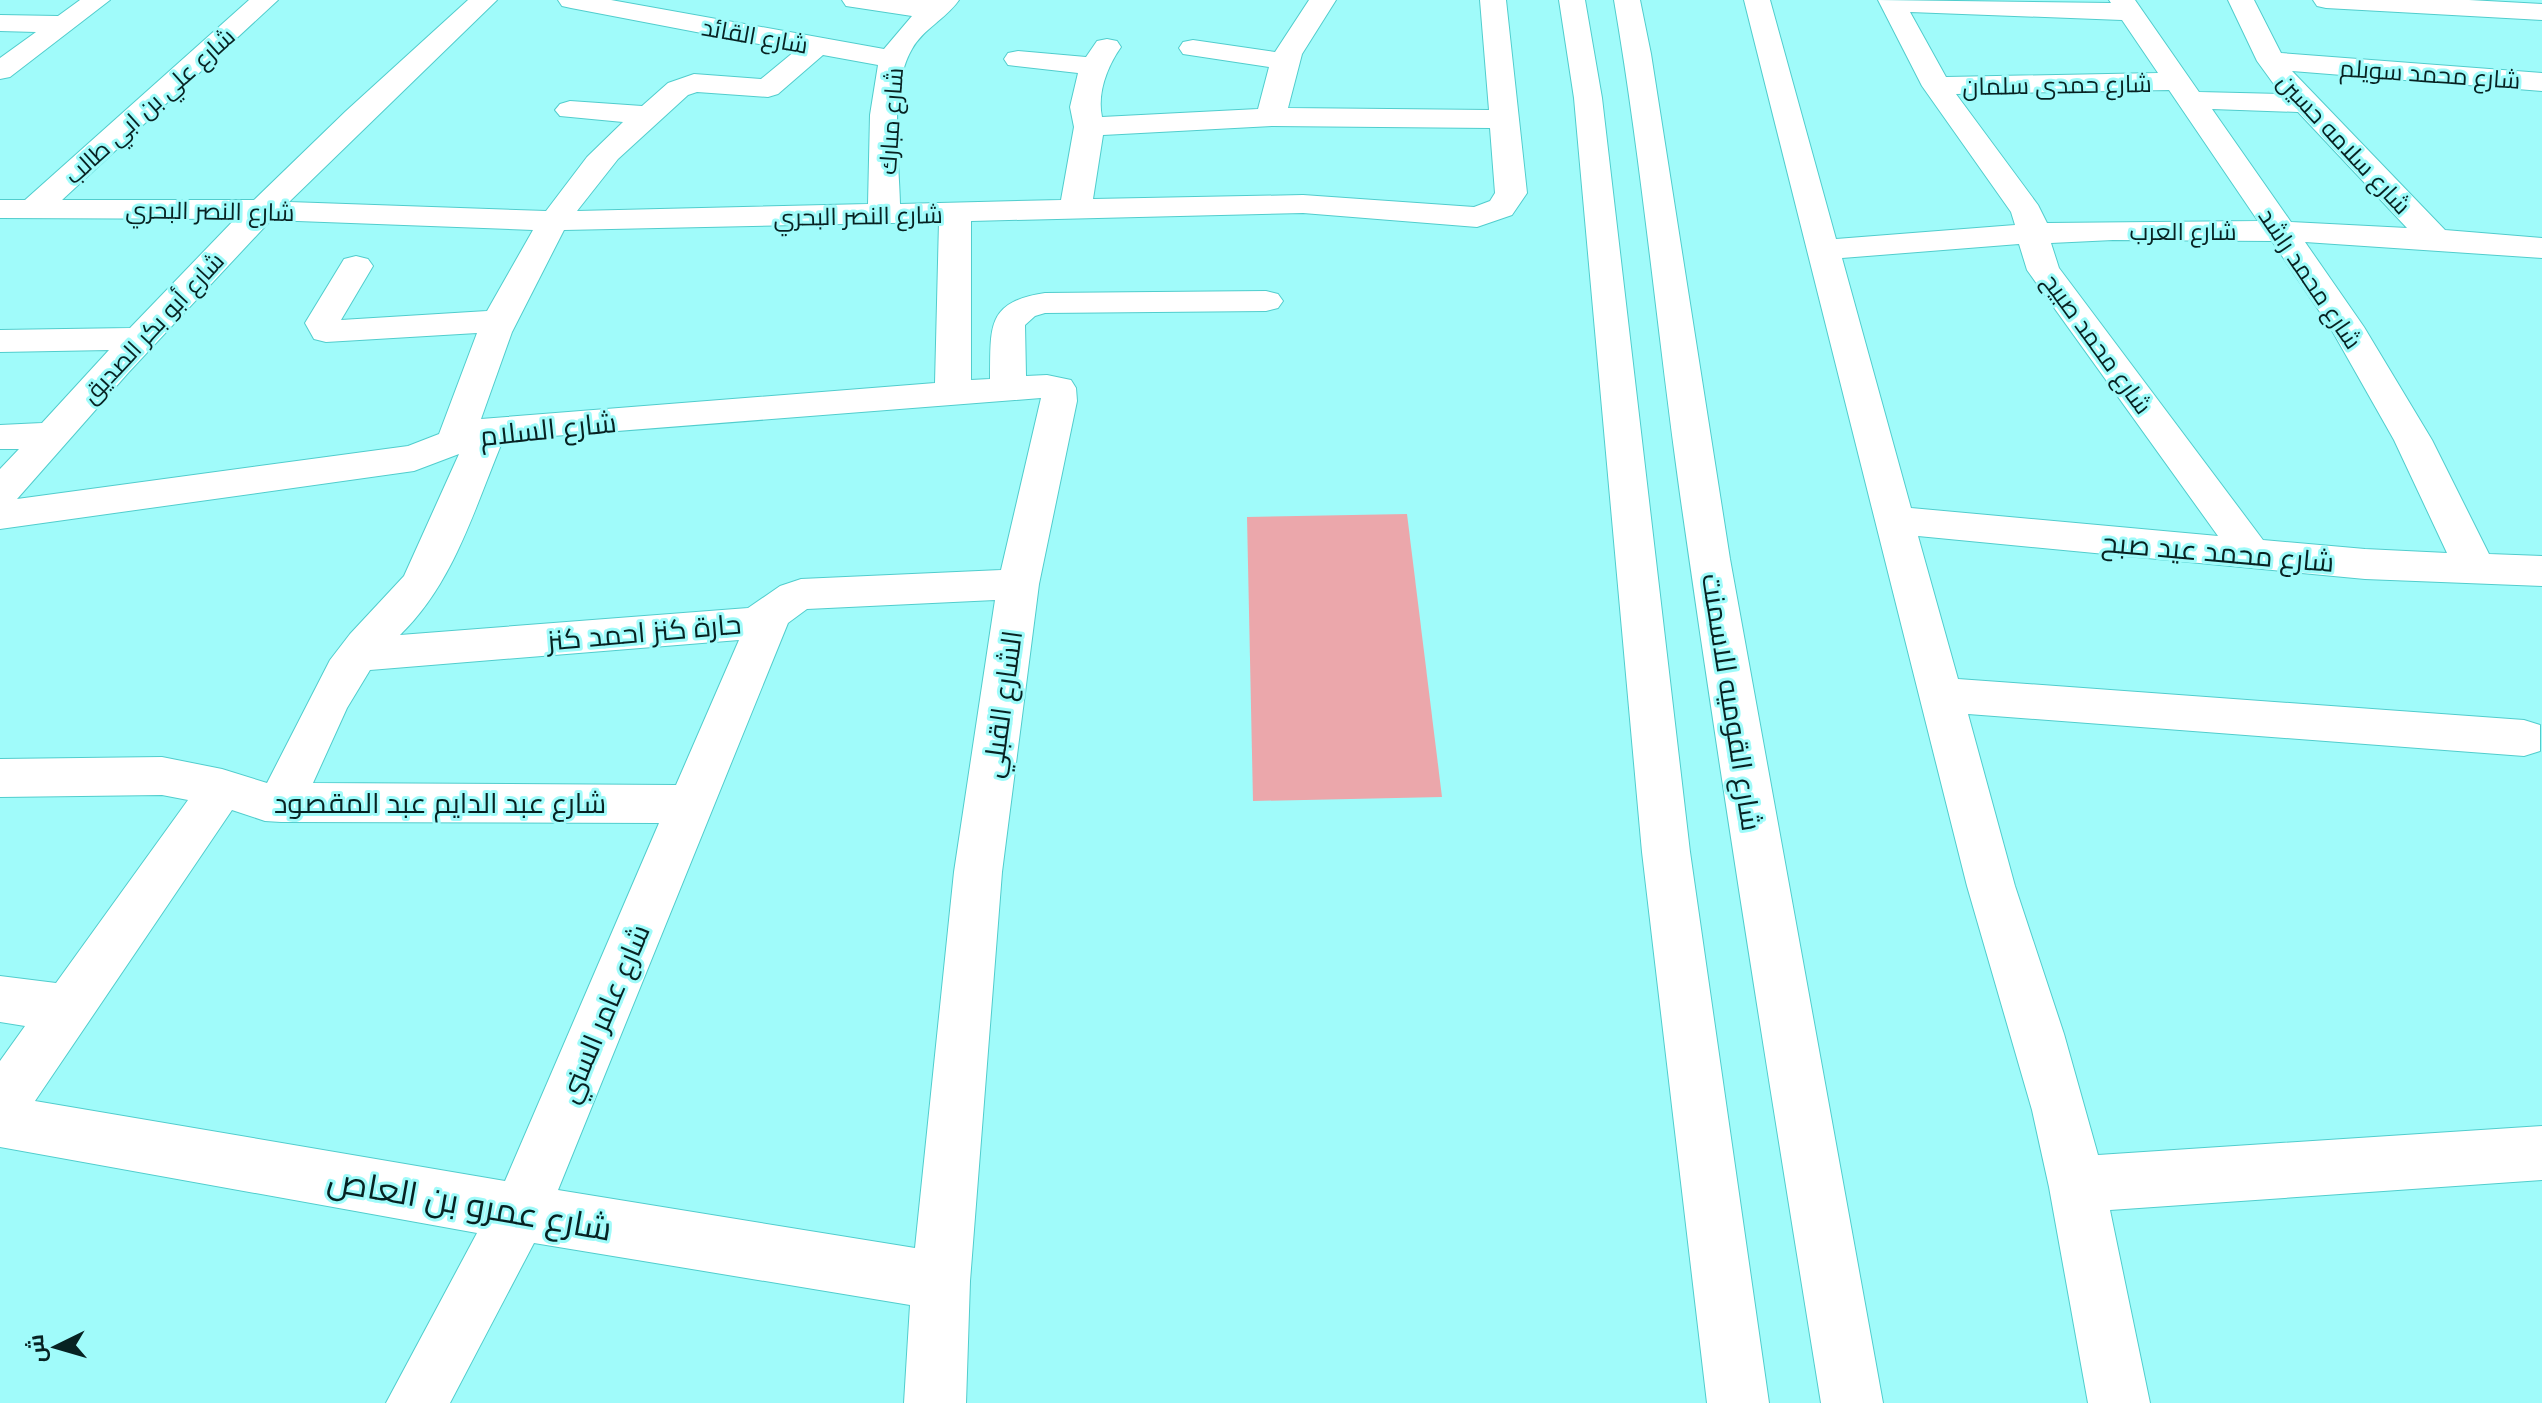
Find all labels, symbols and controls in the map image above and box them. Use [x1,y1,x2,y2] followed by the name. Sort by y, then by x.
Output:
[699,9,811,62] street label: شارع القائد
[56,19,244,194] street label: شارع علي بن ابي طالب
[2338,50,2522,97] street label: شارع محمد سويلم
[2270,65,2419,221] street label: شارع سلامه حسين
[870,66,911,176] street label: شارع مبارك
[1962,66,2152,103] street label: شارع حمدى سلمان
[125,192,295,231] street label: شارع النصر البحري
[773,197,943,236] street label: شارع النصر البحري
[2251,201,2370,355] street label: شارع محمد راشد
[2129,214,2237,248] street label: شارع العرب
[73,244,232,410] street label: شارع أبو بكر الصديق
[2035,266,2160,421] street label: شارع محمد صبيح
[478,402,618,456] street label: شارع السلام
[2100,522,2336,581] street label: شارع محمد عيد صبح
[1693,571,1772,834] street label: شارع القوميه للاسمنت
[543,604,743,659] street label: حارة كنز احمد كنز
[972,628,1034,781] street label: الشارع القبلي
[274,783,606,823] street label: شارع عبد الدايم عبد المقصود
[548,918,661,1110] street label: شارع عامر السني
[324,1155,616,1252] street label: شارع عمرو بن العاص
[16,1307,96,1387] north arrow
[19,1333,51,1364] text: ش

